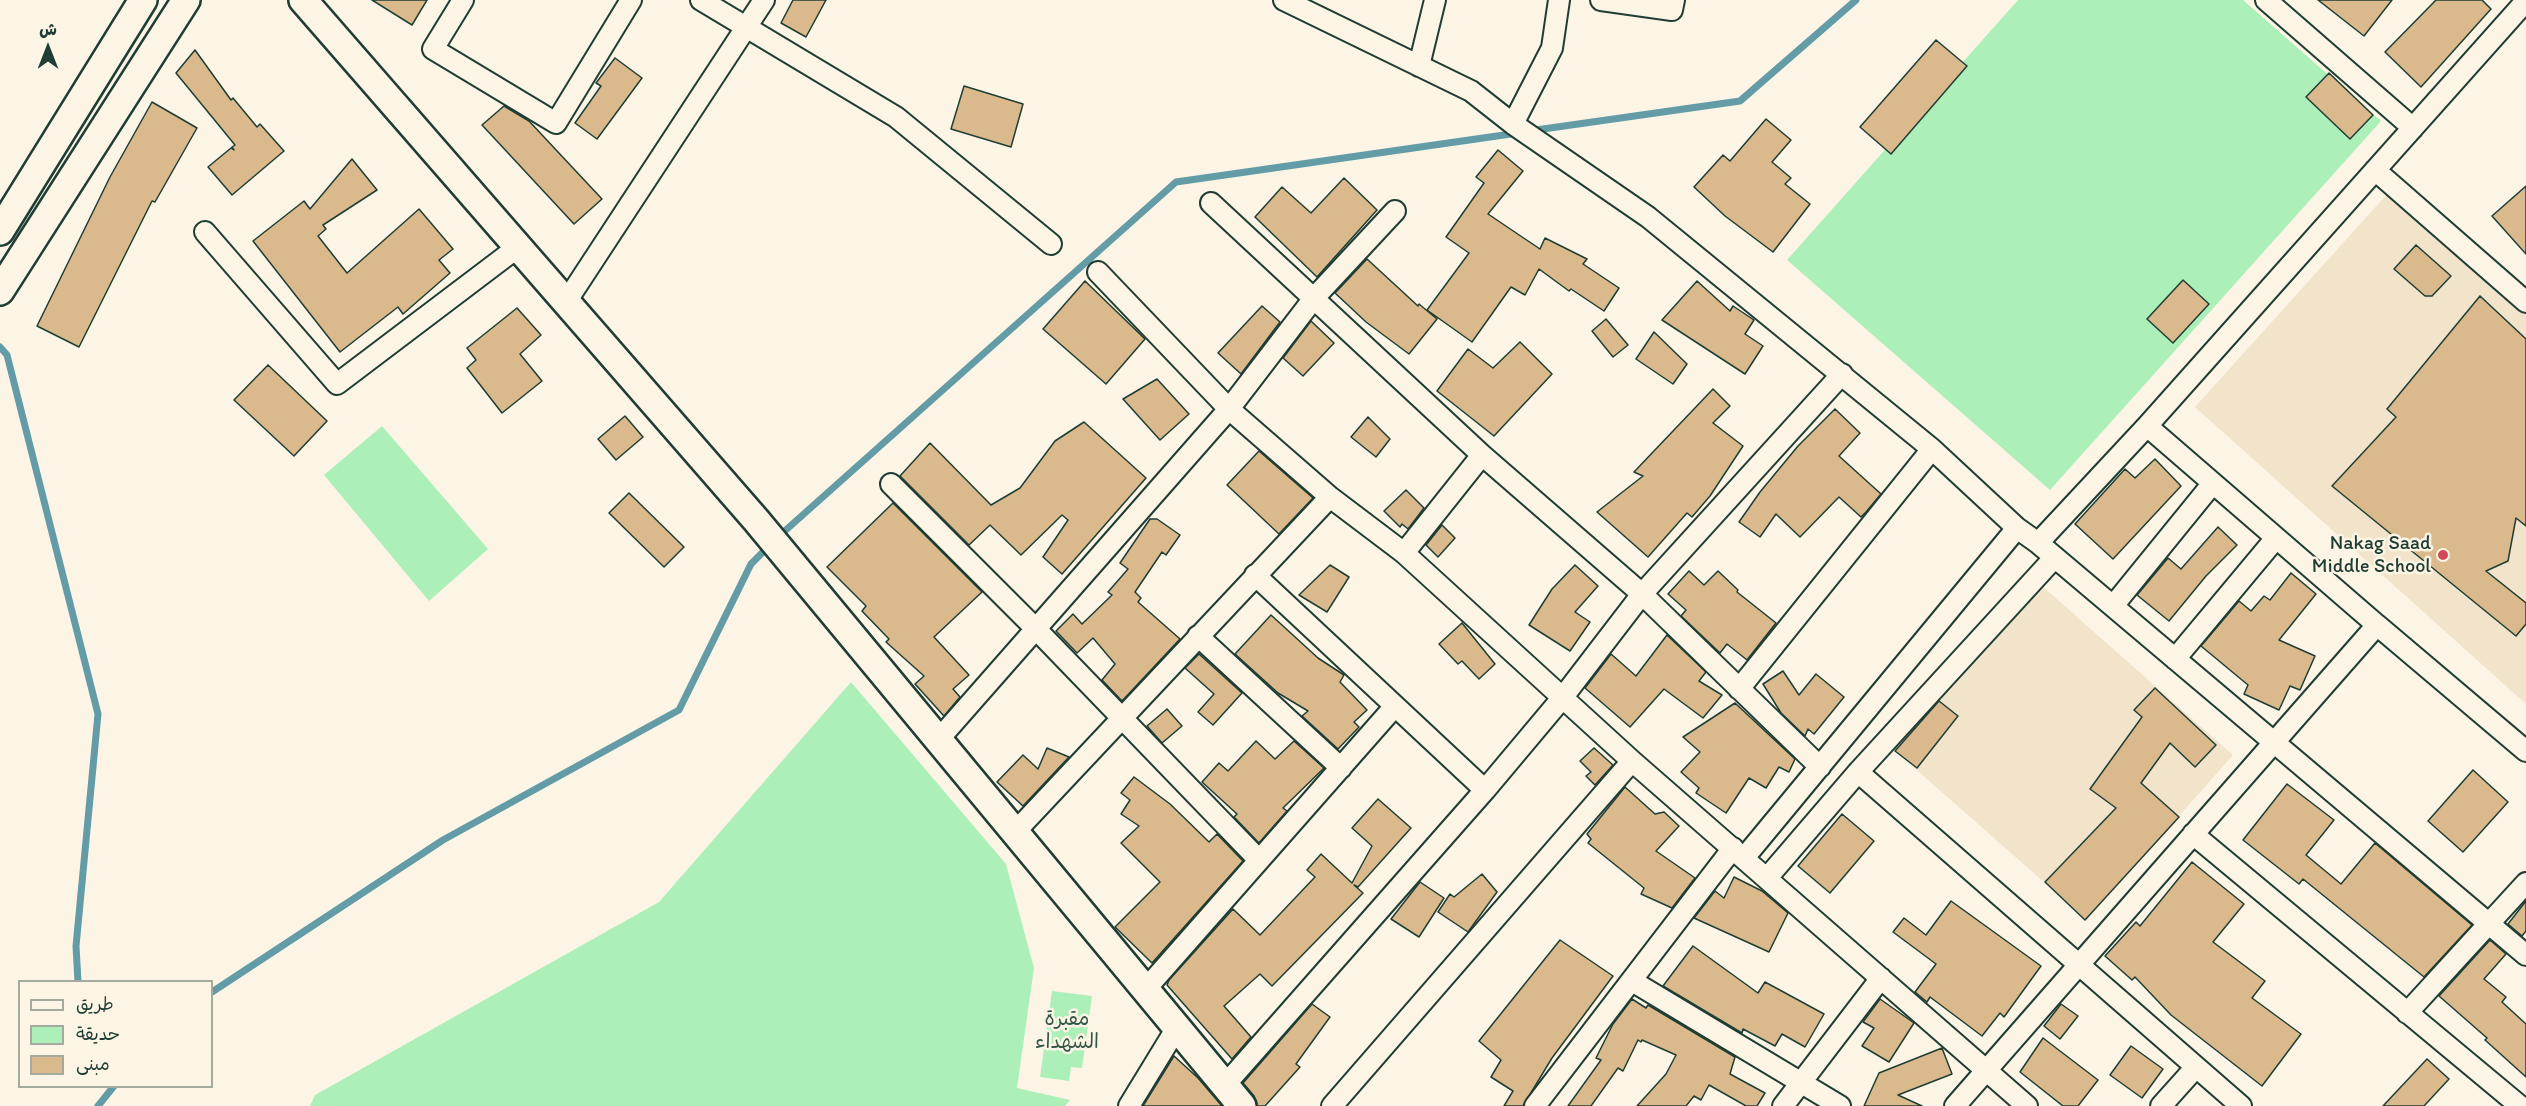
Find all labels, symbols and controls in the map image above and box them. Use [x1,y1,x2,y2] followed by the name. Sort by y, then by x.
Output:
[18,18,78,78] north arrow
[39,20,57,39] text: ش
[2312,532,2431,579] place label: Nakag Saad Middle School
[2436,548,2450,562] marker: Nakag Saad Middle School
[18,980,213,1088] legend
[76,993,114,1015] text: طريق
[1035,1008,1099,1055] park label: مقبرة الشهداء
[76,1023,120,1045] text: حديقة
[76,1053,110,1075] text: مبنى

